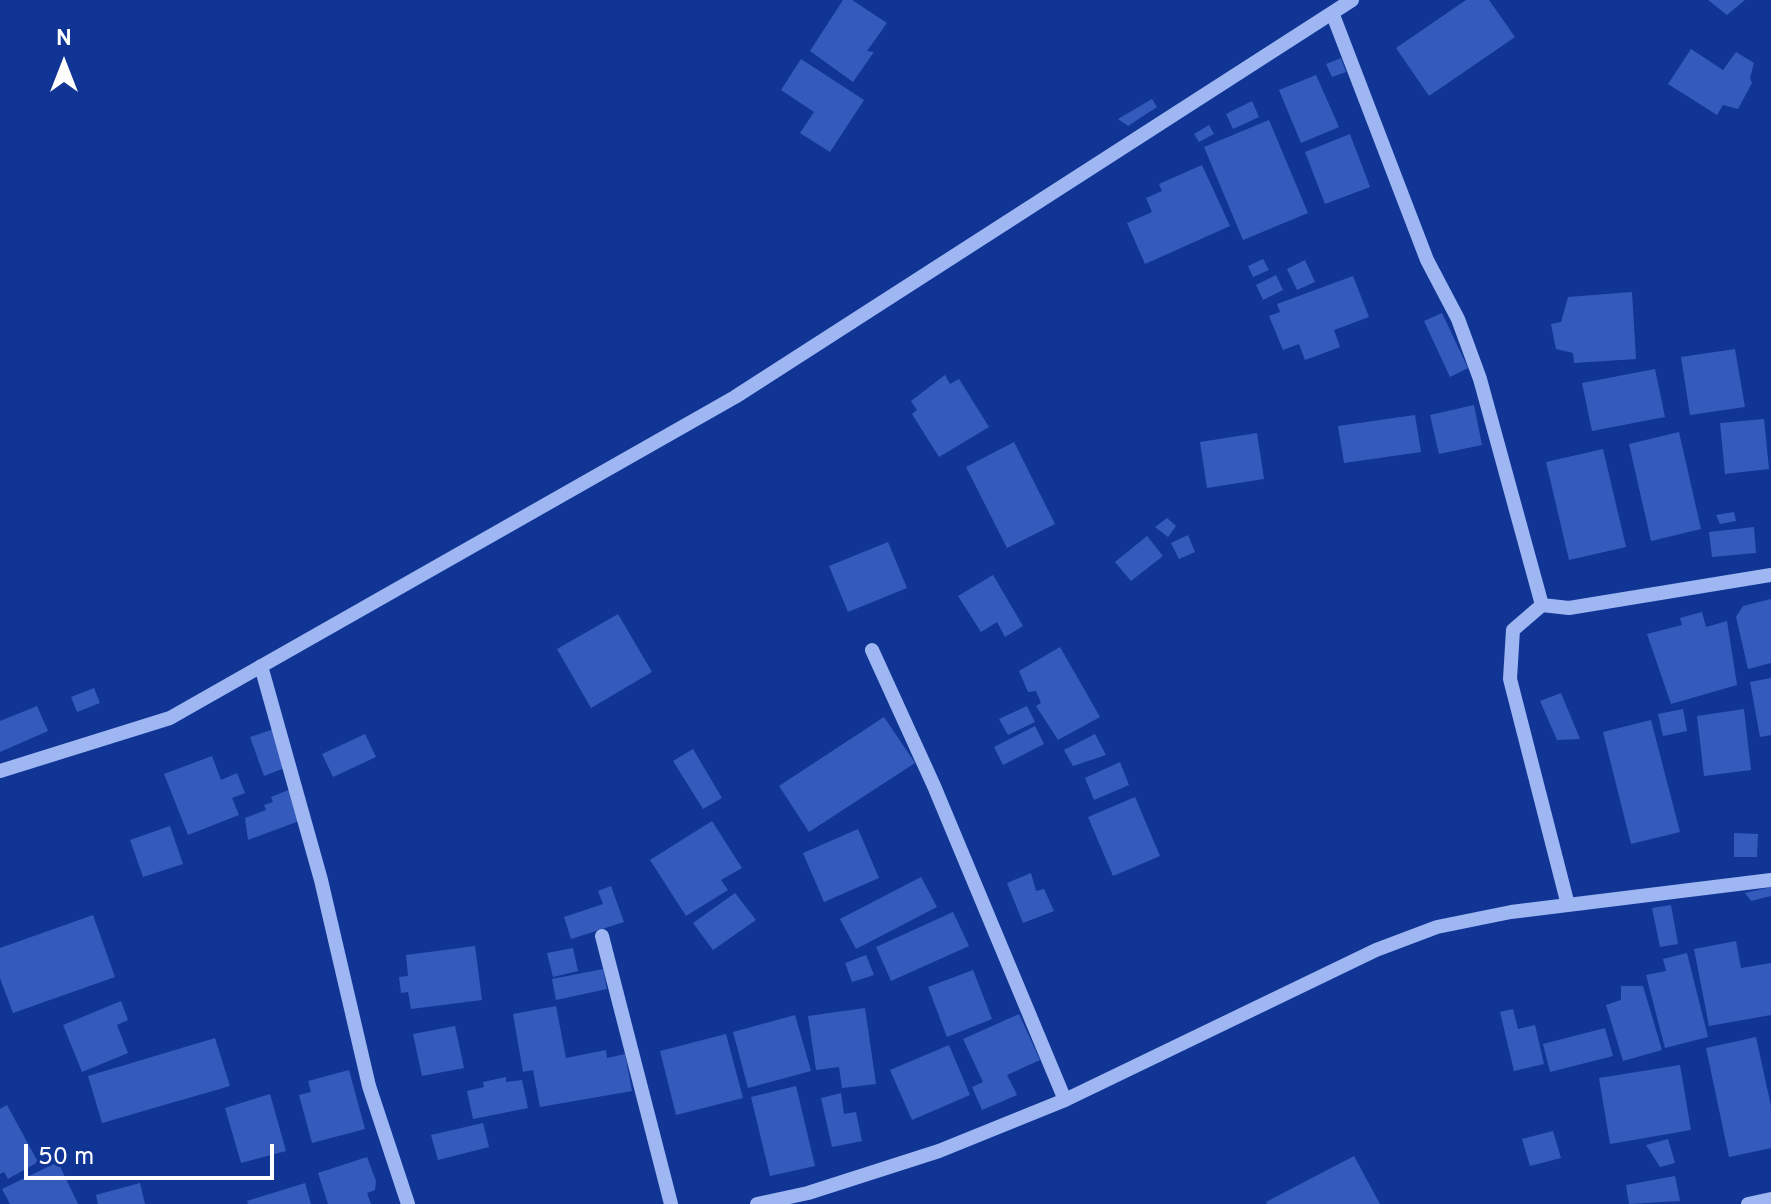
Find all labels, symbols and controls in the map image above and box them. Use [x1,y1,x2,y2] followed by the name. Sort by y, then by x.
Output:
[24,24,104,104] north arrow
[56,26,72,53] text: N
[28,1128,278,1178] scale bar
[38,1143,94,1173] text: 50 m

